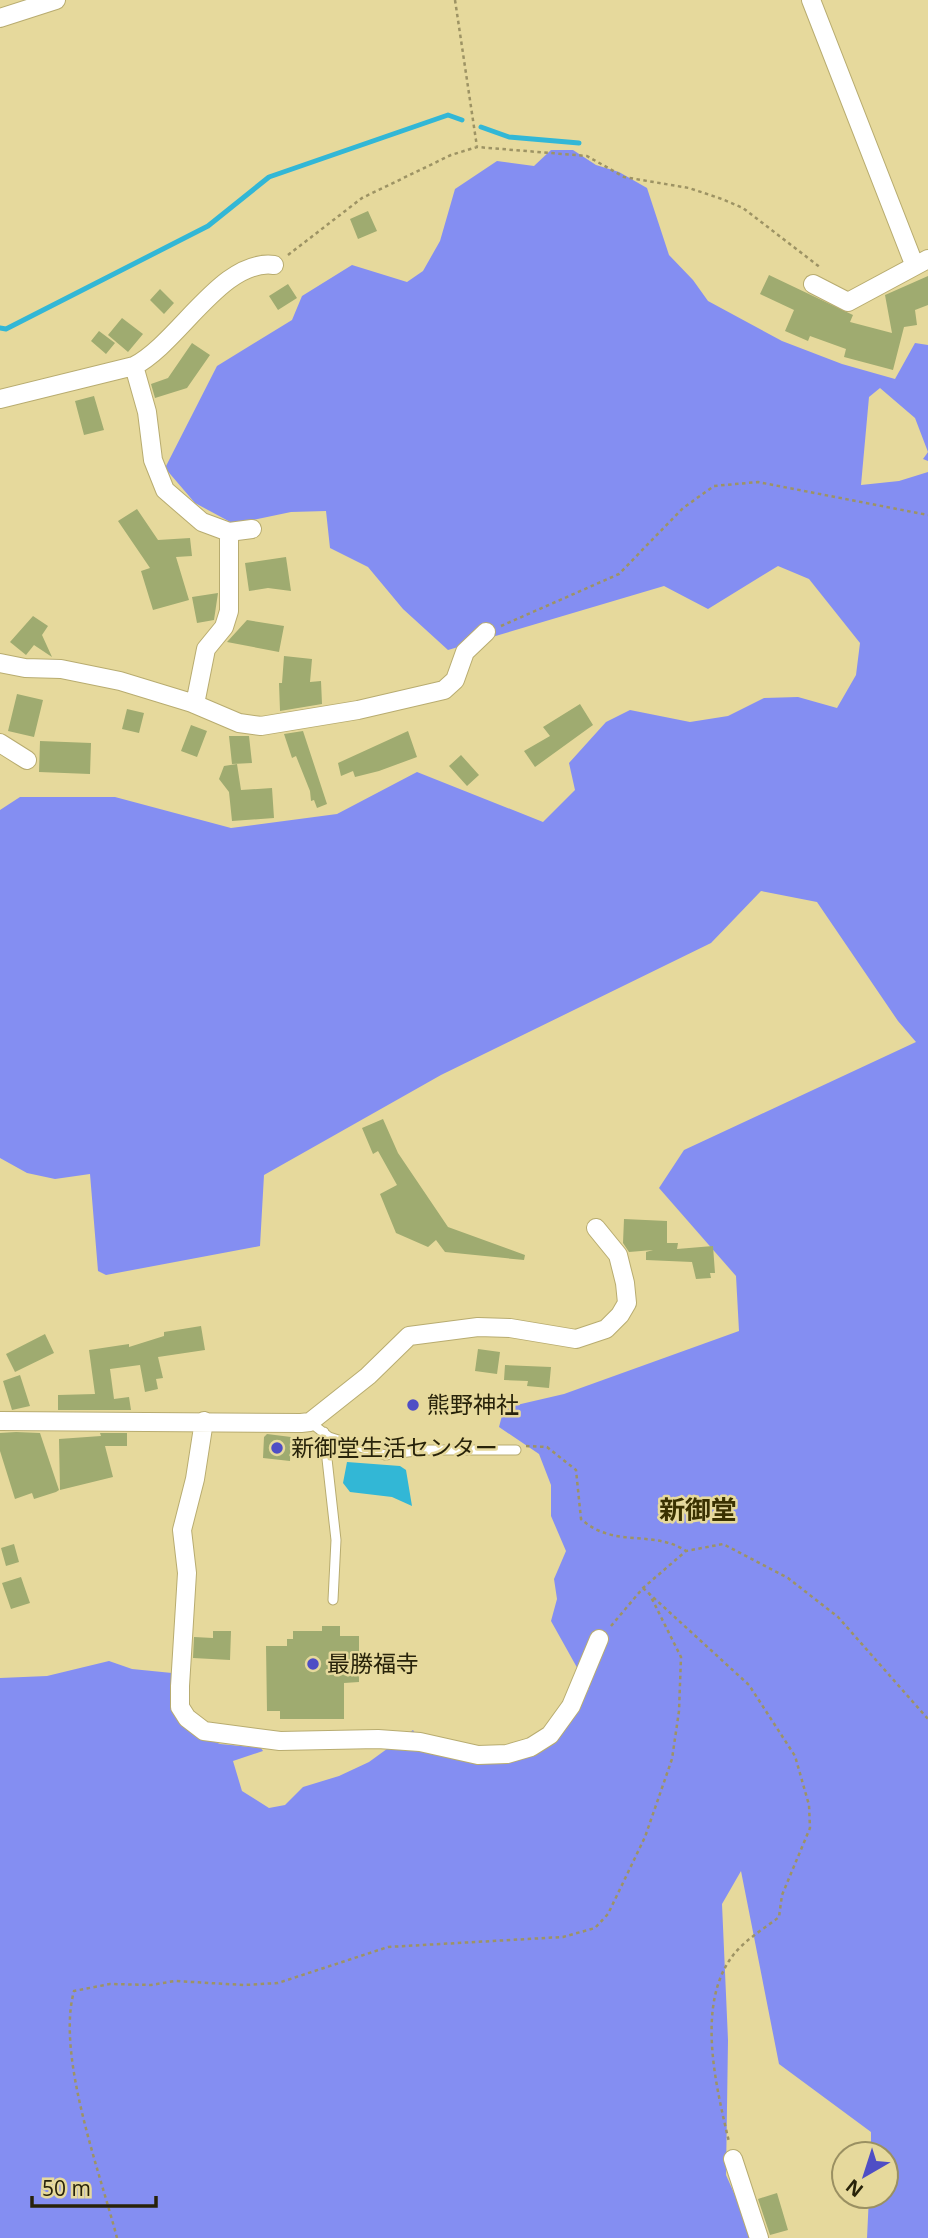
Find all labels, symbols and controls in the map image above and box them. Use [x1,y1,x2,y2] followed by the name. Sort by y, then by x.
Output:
[427,1388,519,1420] place label: 熊野神社
[405,1397,421,1413] marker: 熊野神社
[291,1431,498,1463] place label: 新御堂生活センター
[269,1440,285,1456] marker: 新御堂生活センター
[659,1491,737,1527] district label: 新御堂
[327,1647,419,1679] place label: 最勝福寺
[305,1656,321,1672] marker: 最勝福寺
[830,2140,900,2210] north arrow
[32,2164,156,2208] scale bar
[840,2173,868,2203] text: N
[42,2174,91,2202] text: 50 m

